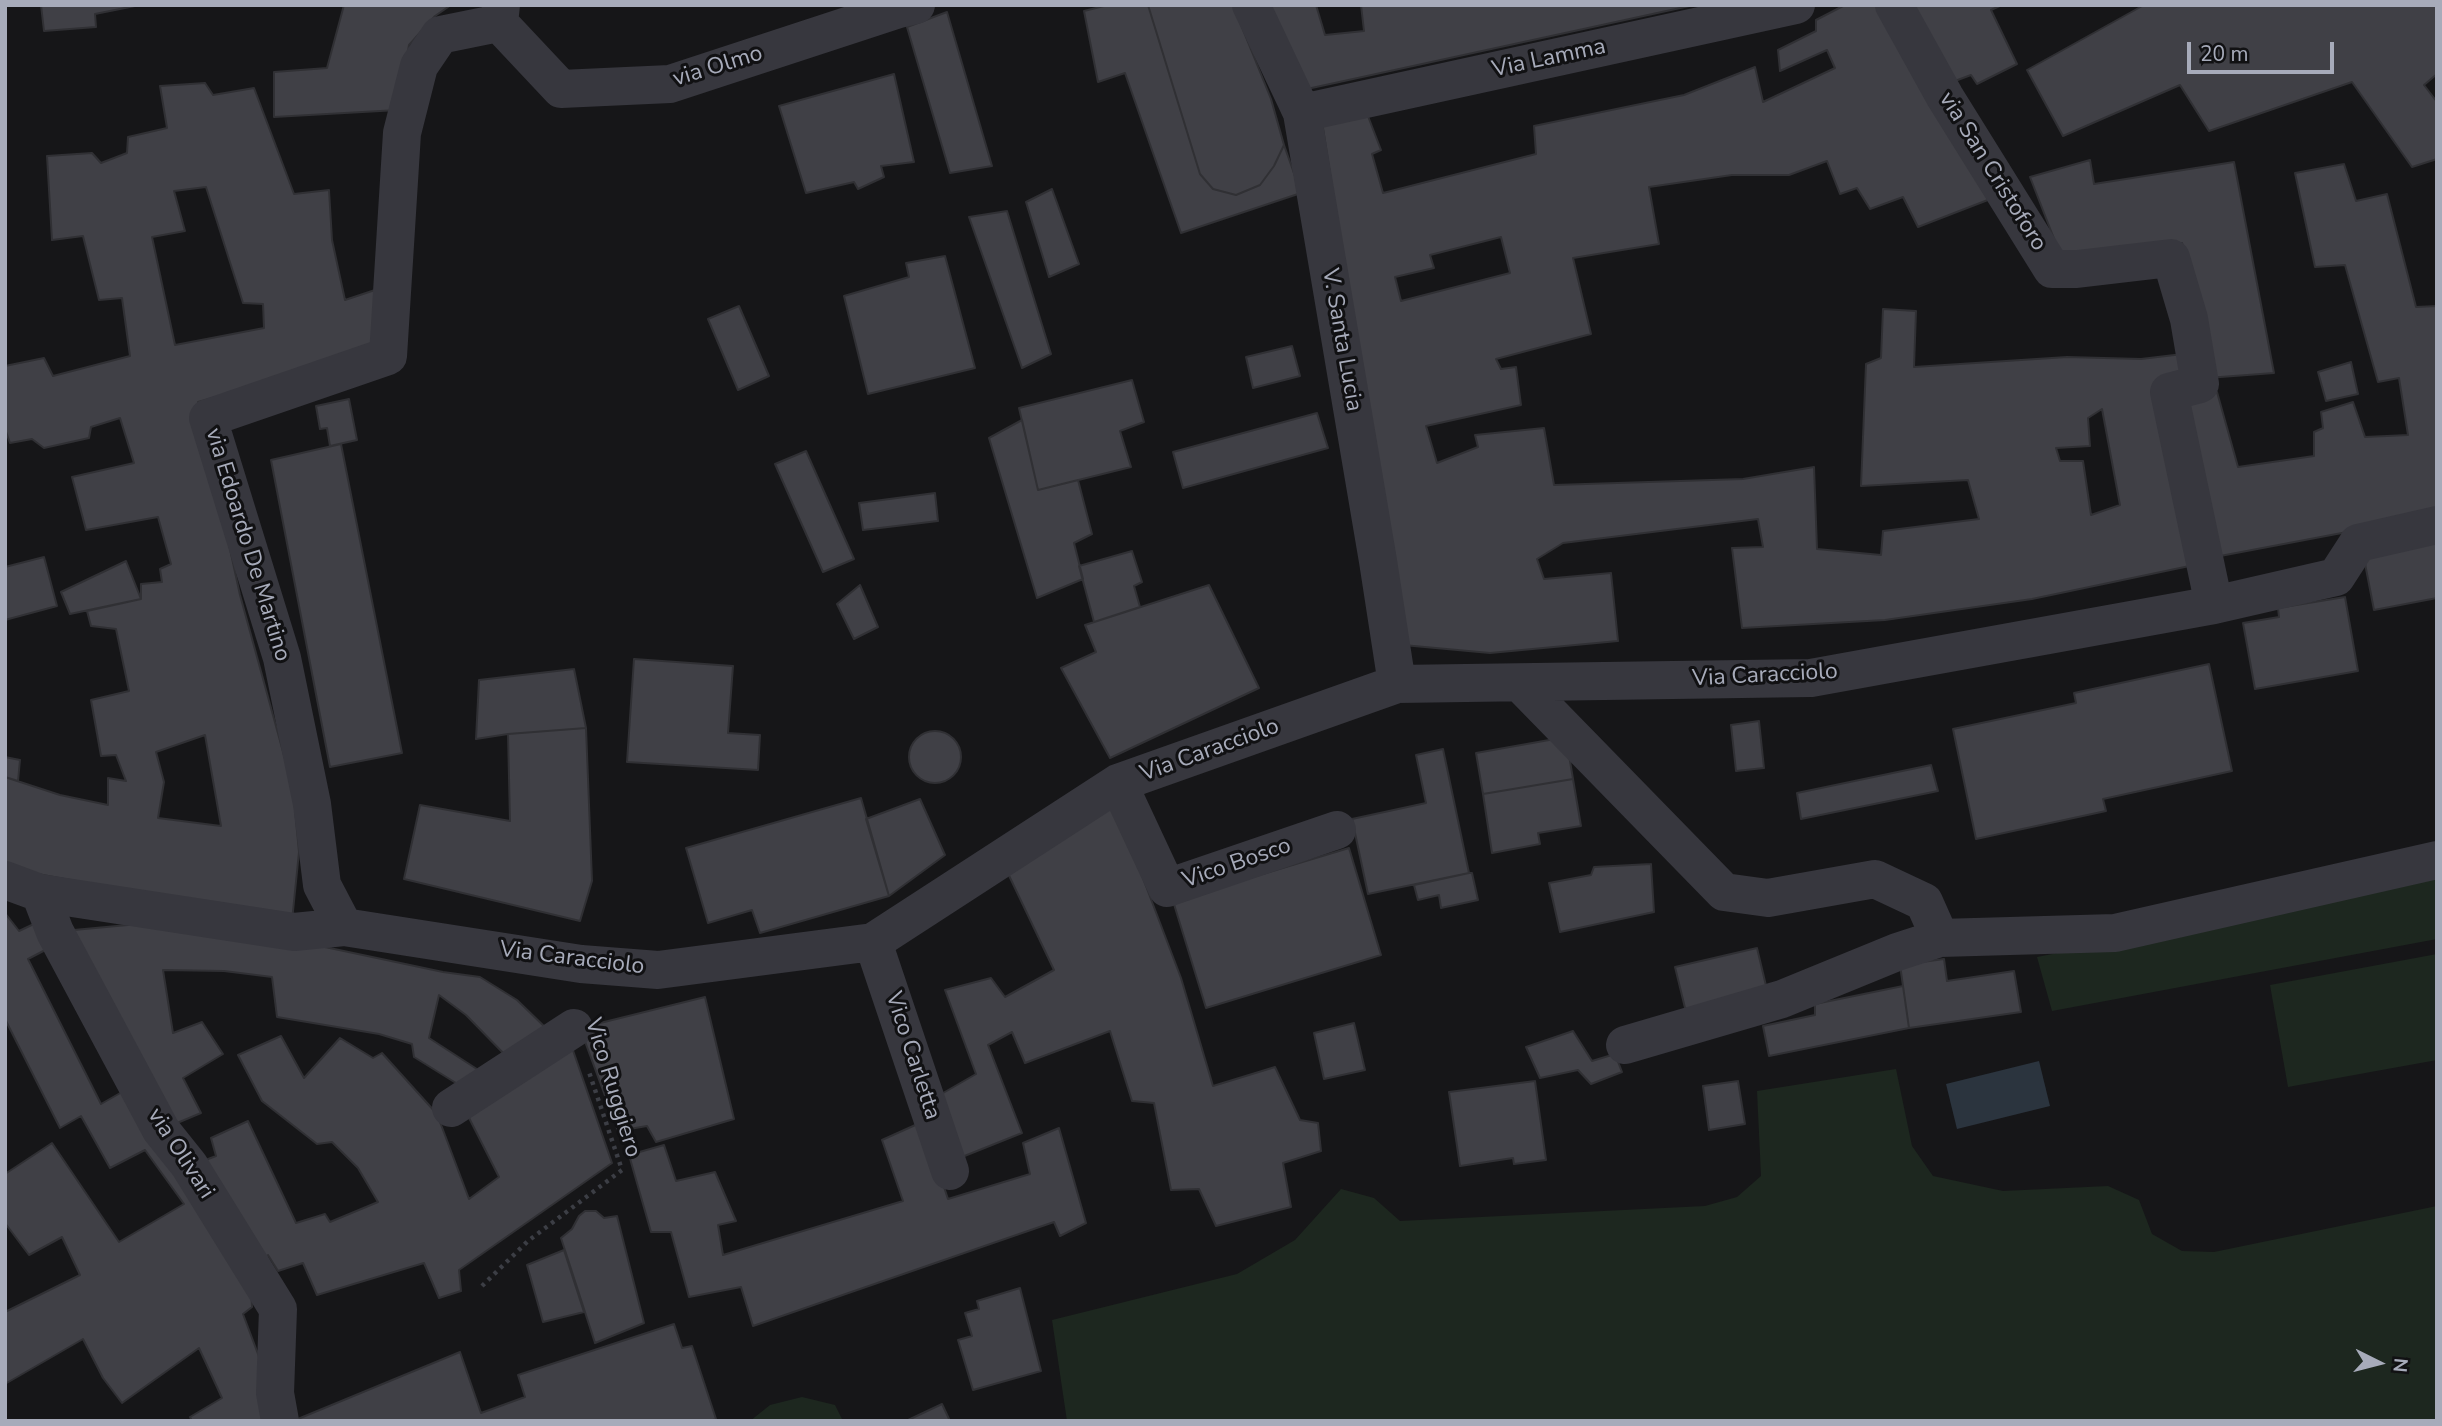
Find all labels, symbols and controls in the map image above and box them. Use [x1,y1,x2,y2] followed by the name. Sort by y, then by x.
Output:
[2190,28,2337,72] scale bar
[1490,33,1608,85] street label: Via Lamma
[670,40,766,94] street label: via Olmo
[2200,40,2249,68] text: 20 m
[1932,87,2052,257] street label: via San Cristoforo
[1315,266,1367,414] street label: V. Santa Lucia
[198,425,296,665] street label: via Edoardo De Martino
[1692,658,1838,694] street label: Via Caracciolo
[1137,713,1283,789] street label: Via Caracciolo
[1179,833,1295,895] street label: Vico Bosco
[498,936,646,982] street label: Via Caracciolo
[878,989,946,1123] street label: Vico Carletta
[578,1015,646,1161] street label: Vico Ruggiero
[141,1104,219,1204] street label: via Olivari
[2344,1328,2414,1398] north arrow
[2386,1357,2414,1374] text: N

